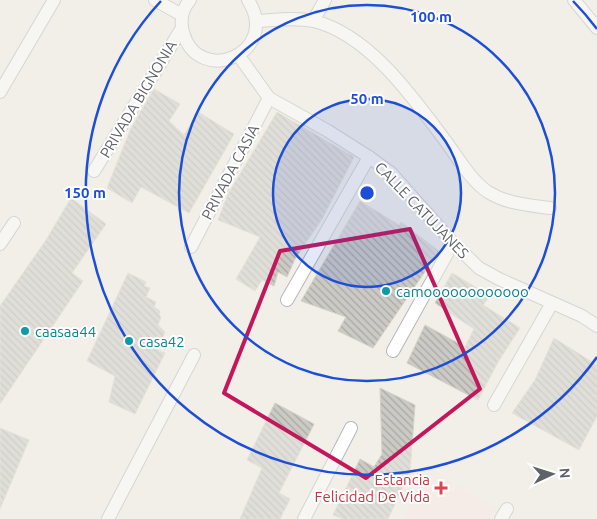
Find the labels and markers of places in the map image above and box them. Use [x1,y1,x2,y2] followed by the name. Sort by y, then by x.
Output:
[358,184,376,202] centre of rings
[396,283,529,300] place label: camoooooooooooo
[380,285,392,297] marker: camoooooooooooo
[35,323,96,340] place label: caasaa44
[19,325,31,337] marker: caasaa44
[139,333,185,350] place label: casa42
[123,335,135,347] marker: casa42
[315,471,430,505] place label: Estancia Felicidad De Vida
[434,481,448,495] marker: Estancia Felicidad De Vida

